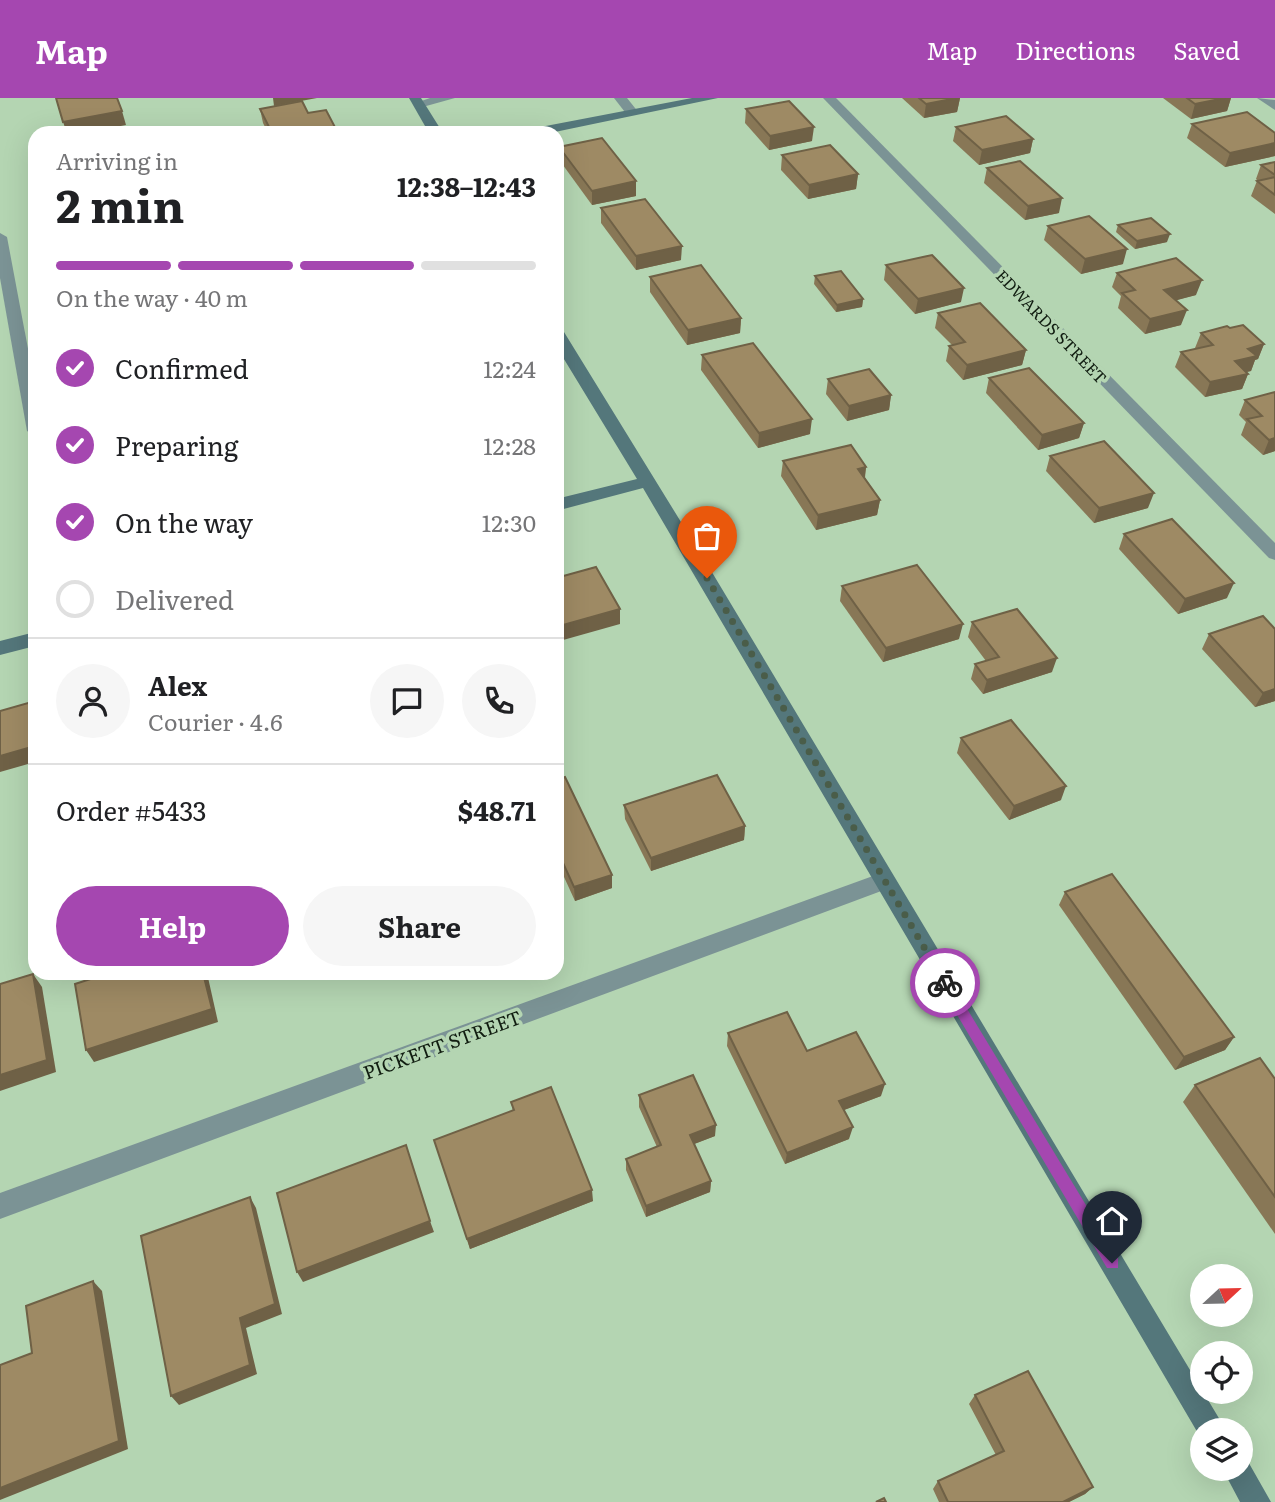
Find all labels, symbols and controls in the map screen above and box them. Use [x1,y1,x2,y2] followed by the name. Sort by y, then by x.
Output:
[35,25,108,74] text: Map
[926,32,977,67] text: Map
[1015,32,1135,67] text: Directions
[1173,32,1240,67] text: Saved
[56,143,178,177] text: Arriving in
[397,166,536,205] text: 12:38–12:43
[56,169,185,237] text: 2 min
[991,264,1113,389] street label: EDWARDS STREET
[56,280,248,314] text: On the way · 40 m
[115,348,249,387] text: Confirmed
[56,349,94,387] icon: check
[483,351,536,385] text: 12:24
[115,425,238,464] text: Preparing
[56,426,94,464] icon: check
[483,428,536,462] text: 12:28
[115,502,253,541] text: On the way
[56,503,94,541] icon: check
[482,505,536,539] text: 12:30
[677,506,737,578] pin
[688,517,726,555] icon: bag
[115,579,234,618] text: Delivered
[56,664,130,738] button: person
[370,664,444,738] button: chat
[462,664,536,738] button: phone
[148,665,207,704] text: Alex
[148,704,283,738] text: Courier · 4.6
[56,790,207,829] text: Order #5433
[458,790,536,829] text: $48.71
[56,886,289,966] button: Help
[303,886,536,966] button: Share
[910,948,980,1018] courier
[926,964,964,1002] icon: bike
[359,1002,525,1086] street label: PICKETT STREET
[1082,1191,1142,1263] pin
[1093,1202,1131,1240] icon: home
[1190,1264,1253,1326] north arrow
[1190,1264,1253,1481] map controls
[1190,1341,1253,1404] button: locate
[1190,1418,1253,1481] button: layers

